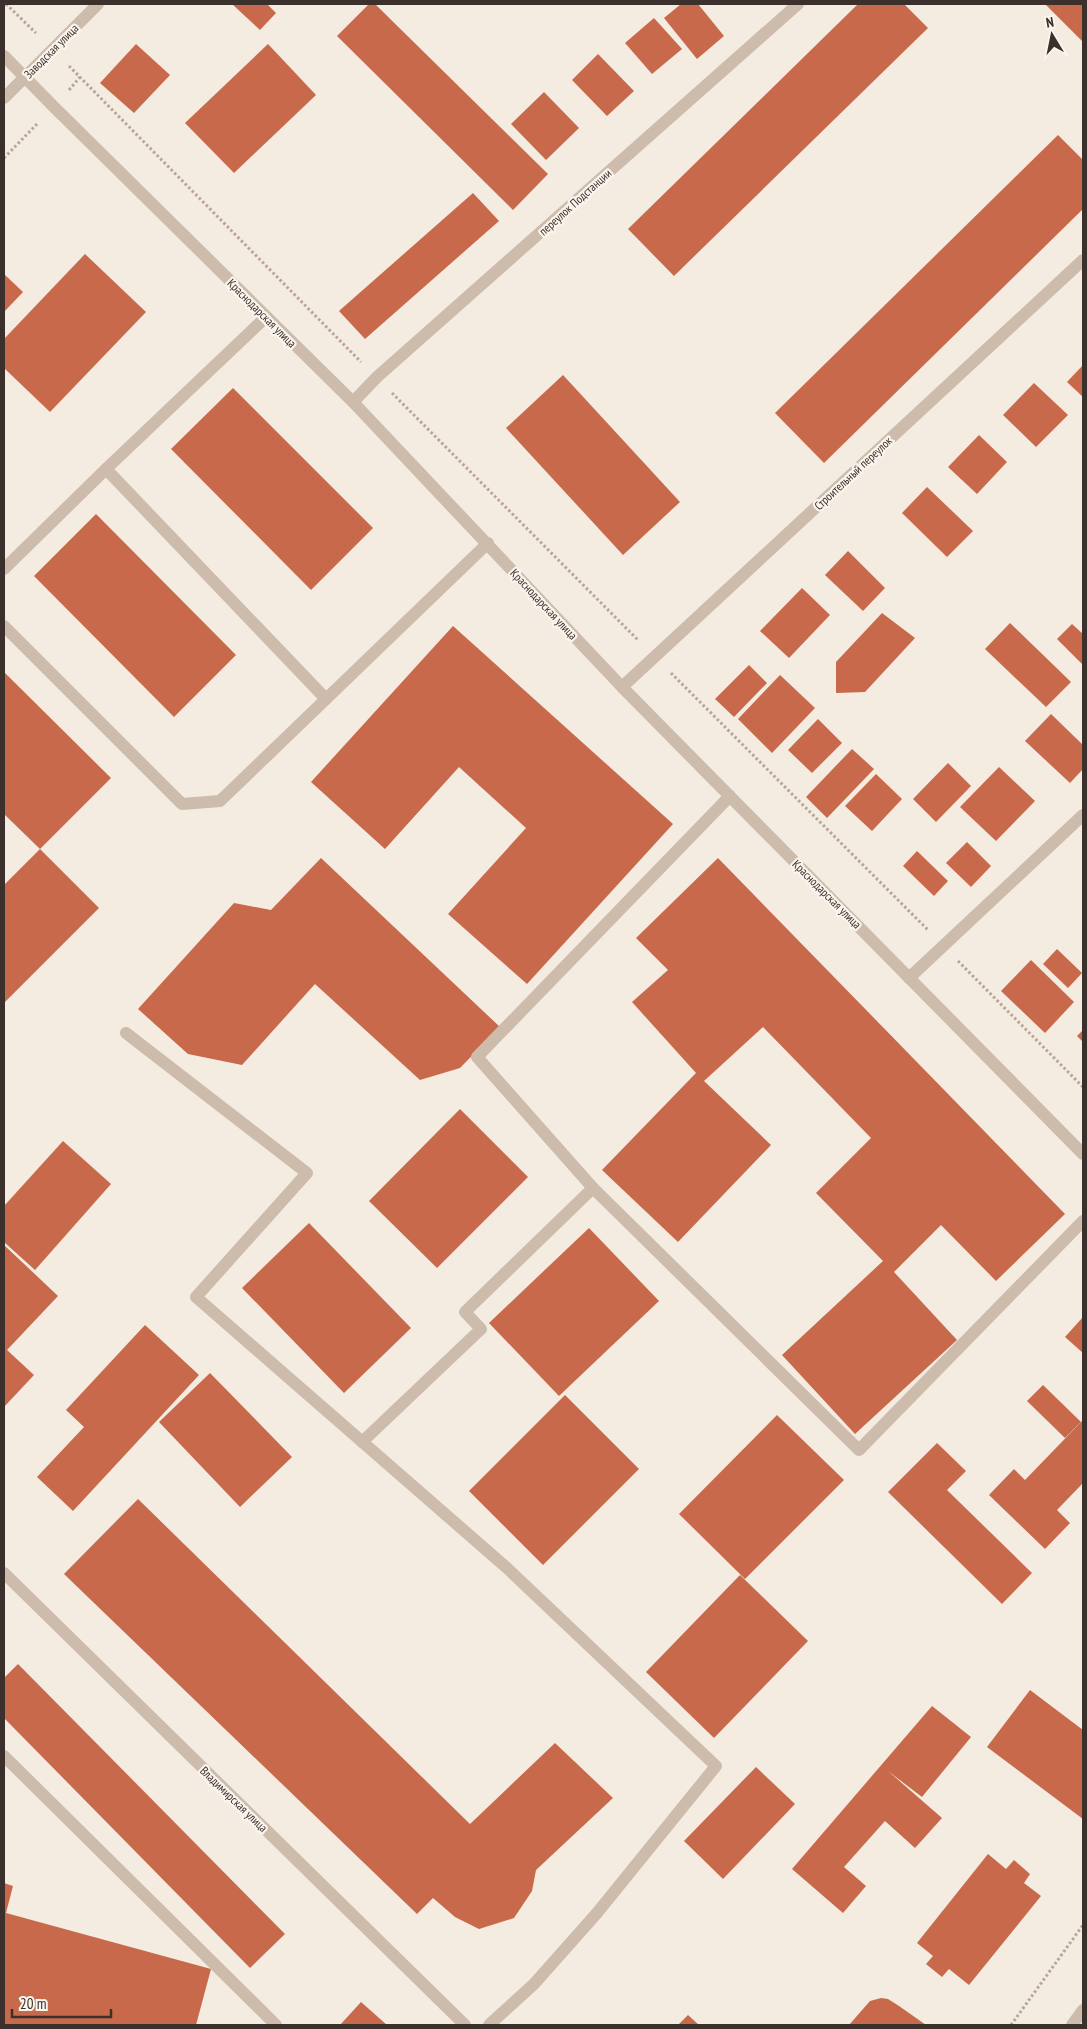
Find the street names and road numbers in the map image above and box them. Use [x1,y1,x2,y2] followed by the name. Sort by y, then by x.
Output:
[21,21,81,81] street label: Заводская улица
[536,166,614,238] street label: переулок Подстанции
[224,275,300,351] street label: Краснодарская улица
[811,433,895,513] street label: Строительный переулок
[507,565,581,643] street label: Краснодарская улица
[789,856,865,932] street label: Краснодарская улица
[197,1763,271,1835] street label: Владимирская улица

